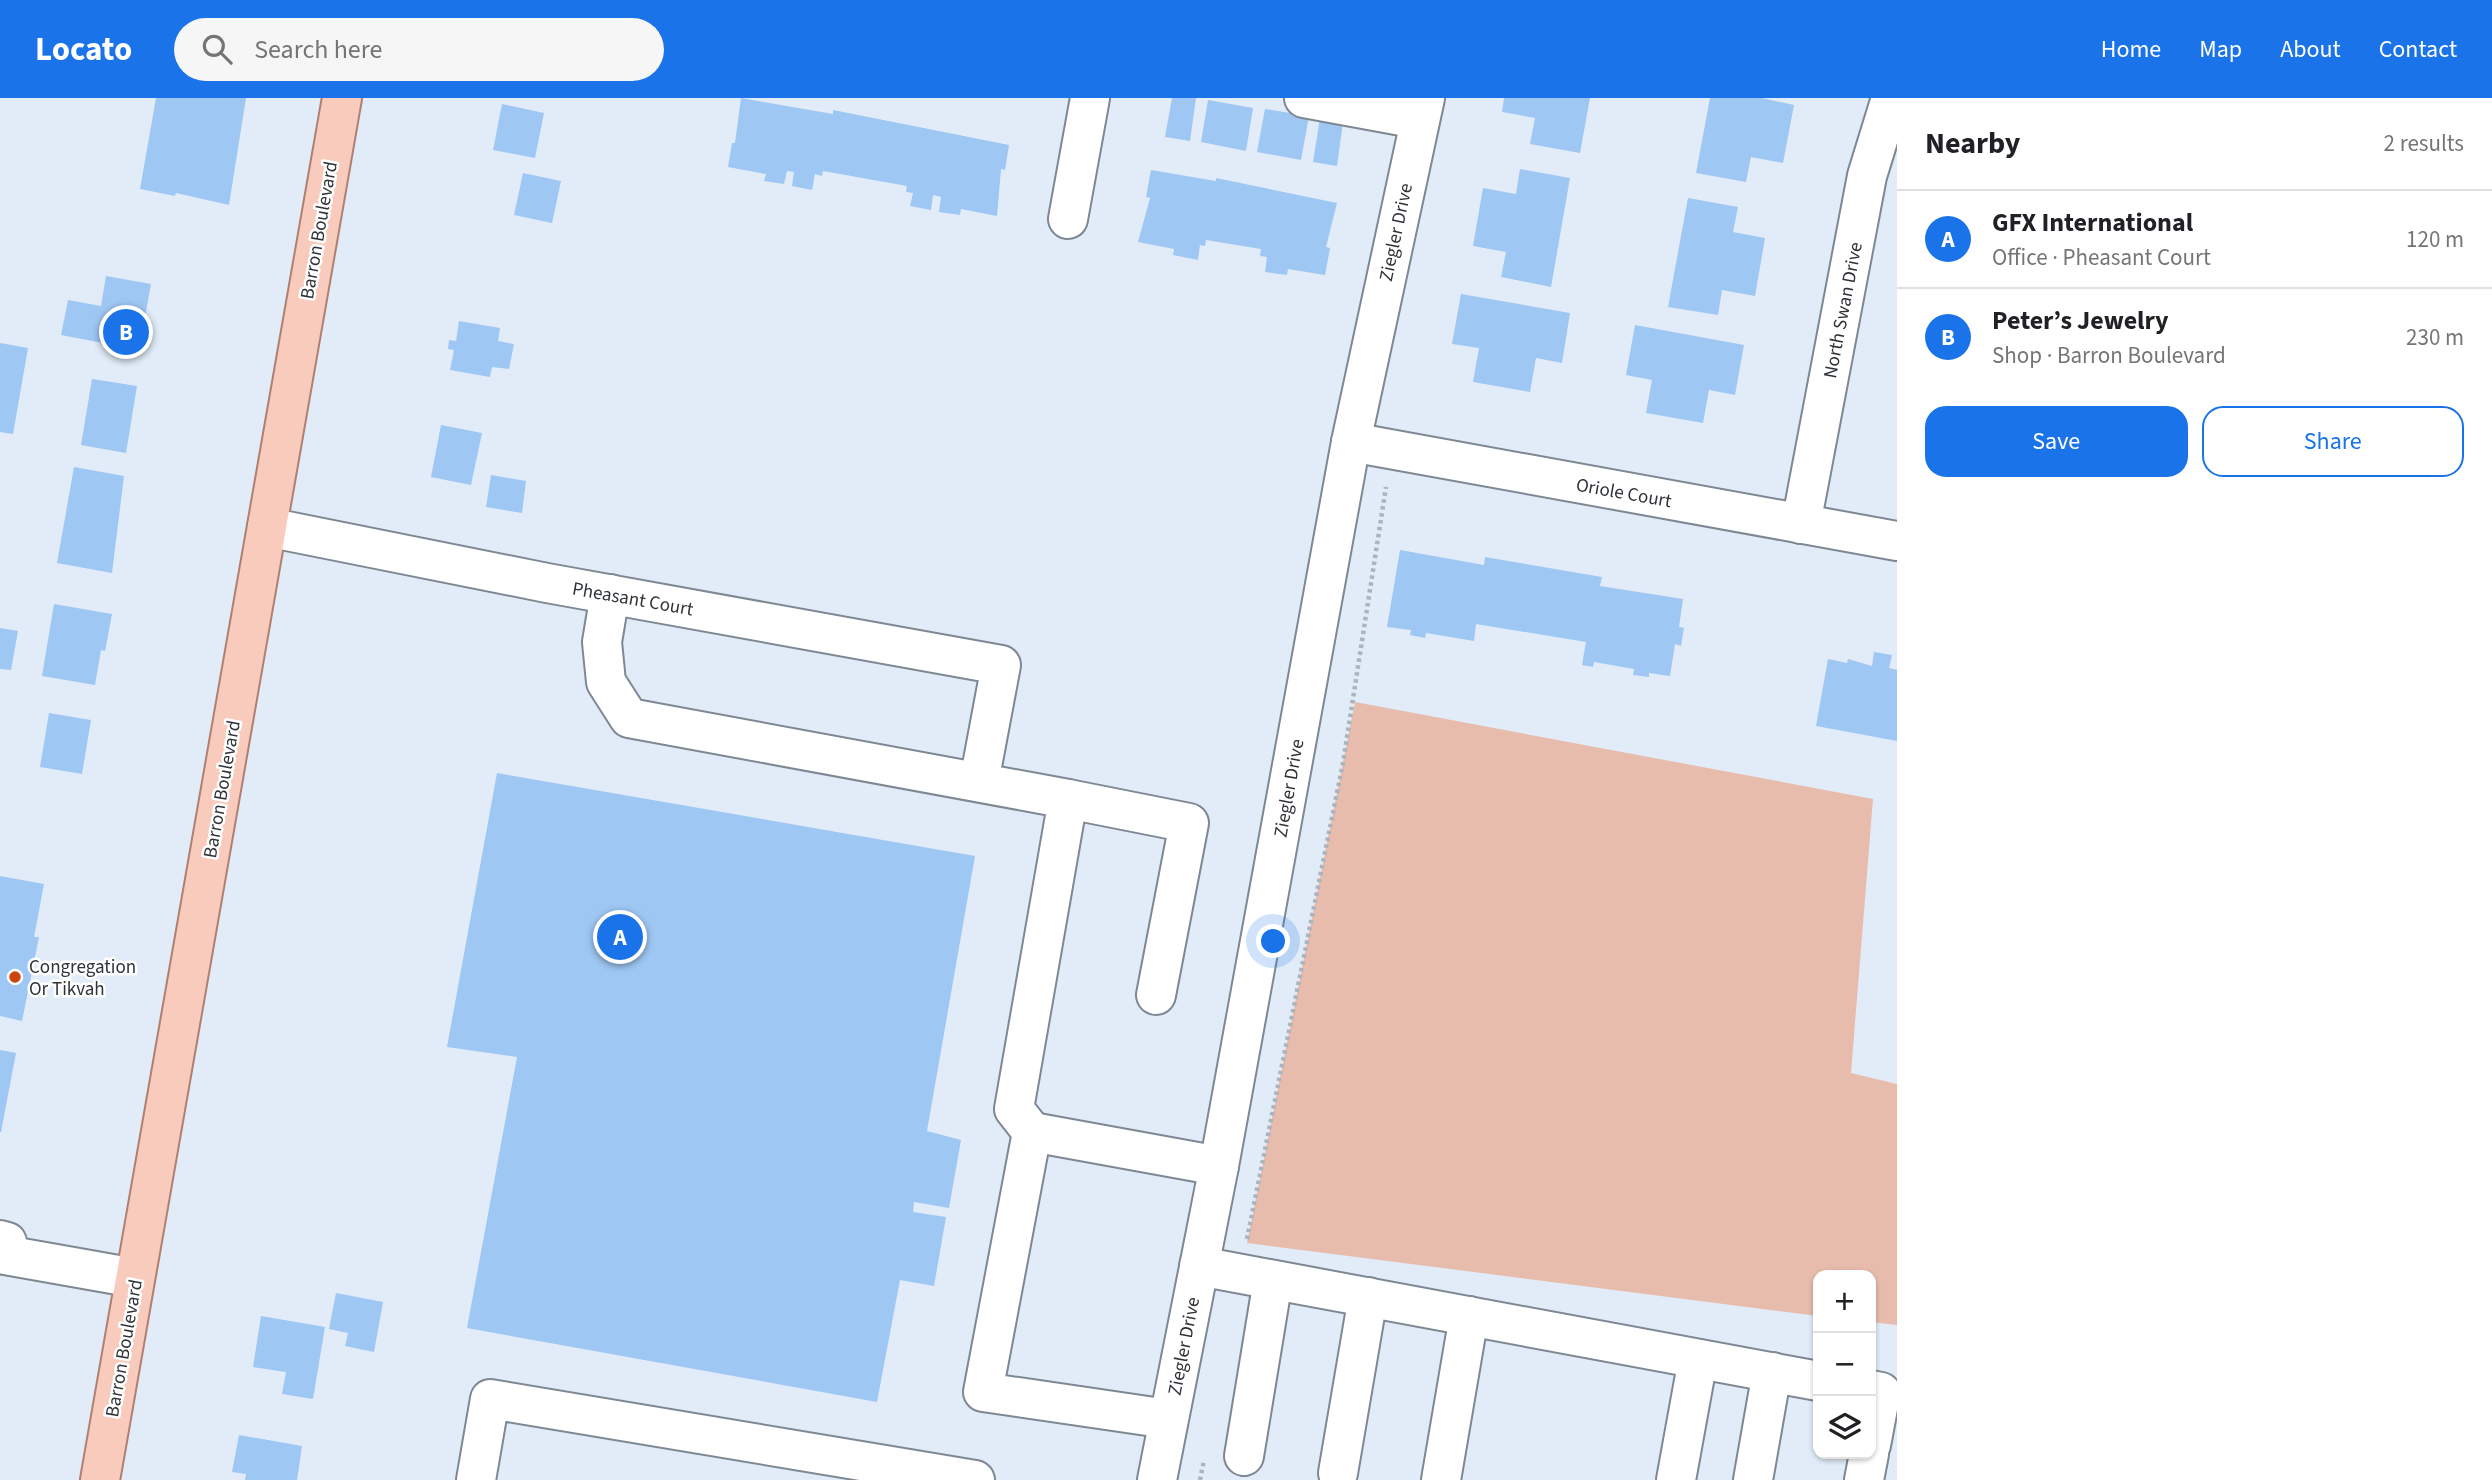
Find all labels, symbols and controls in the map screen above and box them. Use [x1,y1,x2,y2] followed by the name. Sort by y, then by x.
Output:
[174,18,664,81] search box
[35,26,132,73] text: Locato
[198,30,236,68] icon: search
[254,31,382,68] text: Search here
[2101,32,2161,67] text: Home
[2199,32,2242,67] text: Map
[2280,32,2341,67] text: About
[2379,32,2457,67] text: Contact
[1925,122,2020,165] text: Nearby
[2384,127,2464,160] text: 2 results
[294,159,345,301] street label: Barron Boulevard
[1373,181,1420,284] street label: Ziegler Drive
[1992,204,2193,241] text: GFX International
[1941,223,1955,256] text: A
[2406,223,2464,256] text: 120 m
[1817,240,1870,381] street label: North Swan Drive
[1992,241,2211,274] text: Office · Pheasant Court
[1992,302,2169,339] text: Peter’s Jewelry
[103,306,149,358] pin: B
[1941,321,1955,354] text: B
[2406,321,2464,354] text: 230 m
[1992,339,2226,372] text: Shop · Barron Boulevard
[1925,406,2188,477] button: Save
[2202,406,2464,477] button: Share
[1574,472,1674,515] street label: Oriole Court
[570,576,696,624] street label: Pheasant Court
[197,718,248,860] street label: Barron Boulevard
[1268,737,1311,840] street label: Ziegler Drive
[597,911,643,963] pin: A
[1256,924,1290,958] your location
[29,954,136,1003] place label: Congregation Or Tikvah
[7,969,23,985] marker: Congregation Or Tikvah
[1813,1270,1876,1459] map controls
[1813,1270,1876,1333] button: +
[99,1277,150,1419] street label: Barron Boulevard
[1162,1295,1207,1398] street label: Ziegler Drive
[1813,1333,1876,1396] button: −
[1813,1396,1876,1459] button: layers

